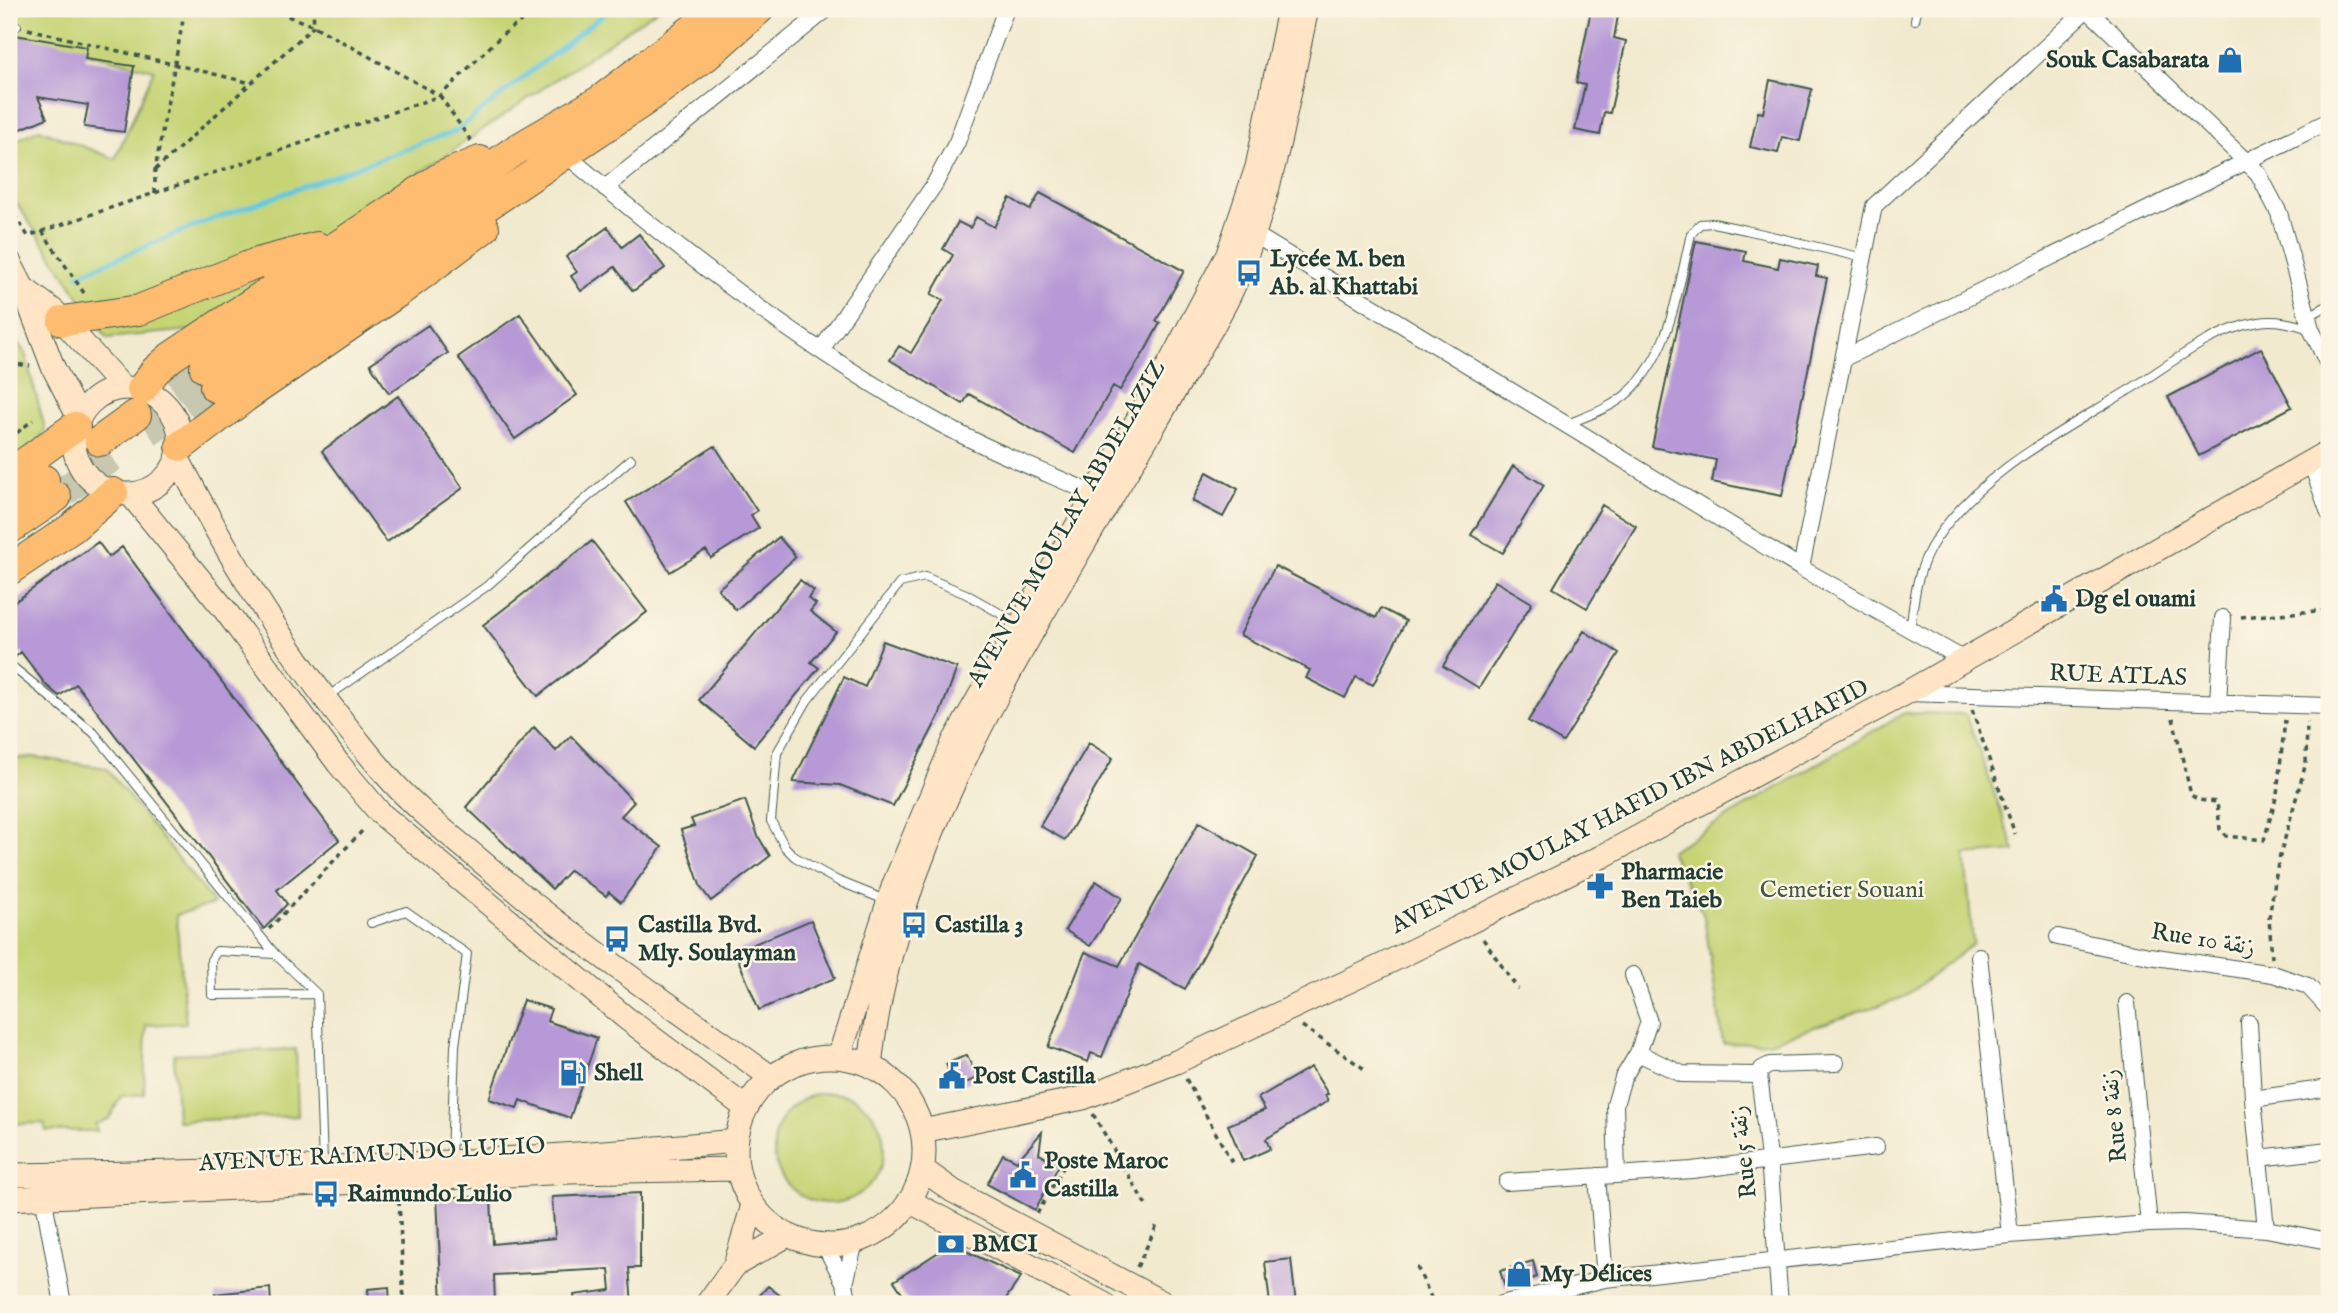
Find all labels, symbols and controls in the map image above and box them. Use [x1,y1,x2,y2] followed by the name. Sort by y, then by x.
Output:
[2046,45,2210,76] place label: Souk Casabarata
[2215,45,2245,75] shop icon: Souk Casabarata
[1269,244,1419,303] place label: Lycée M. ben Ab. al Khattabi
[1234,258,1264,288] bus stop icon: Lycée M. ben Ab. al Khattabi
[960,355,1173,694] street label: AVENUE MOULAY ABDELAZIZ
[2039,584,2069,614] public building icon: Dg el ouami
[2075,584,2197,615] place label: Dg el ouami
[2048,658,2188,694] street label: RUE ATLAS
[1385,672,1874,942] street label: AVENUE MOULAY HAFID IBN ABDELHAFID
[1621,857,1723,916] place label: Pharmacie Ben Taieb
[1585,871,1615,901] pharmacy icon: Pharmacie Ben Taieb
[1760,875,1924,906] park label: Cemetier Souani
[638,910,796,969] place label: Castilla Bvd. Mly. Soulayman
[899,910,929,940] bus stop icon: Castilla 3
[935,910,1023,941] place label: Castilla 3
[2149,916,2257,964] street label: Rue 10 زنقة
[602,924,632,954] bus stop icon: Castilla Bvd. Mly. Soulayman
[558,1058,588,1088] fuel station icon: Shell
[594,1058,644,1089] place label: Shell
[937,1061,967,1091] public building icon: Post Castilla
[973,1061,1096,1092] place label: Post Castilla
[2095,1068,2135,1164] street label: Rue 8 زنقة
[1723,1104,1765,1200] street label: Rue 5 زنقة
[197,1130,546,1180] street label: AVENUE RAIMUNDO LULIO
[1044,1146,1168,1205] place label: Poste Maroc Castilla
[1008,1160,1038,1190] public building icon: Poste Maroc Castilla
[311,1179,341,1209] bus stop icon: Raimundo Lulio
[347,1179,512,1210] place label: Raimundo Lulio
[936,1229,966,1259] bank icon: BMCI
[972,1229,1038,1260] place label: BMCI
[1504,1259,1534,1289] shop icon: My Délices
[1540,1259,1653,1290] place label: My Délices

